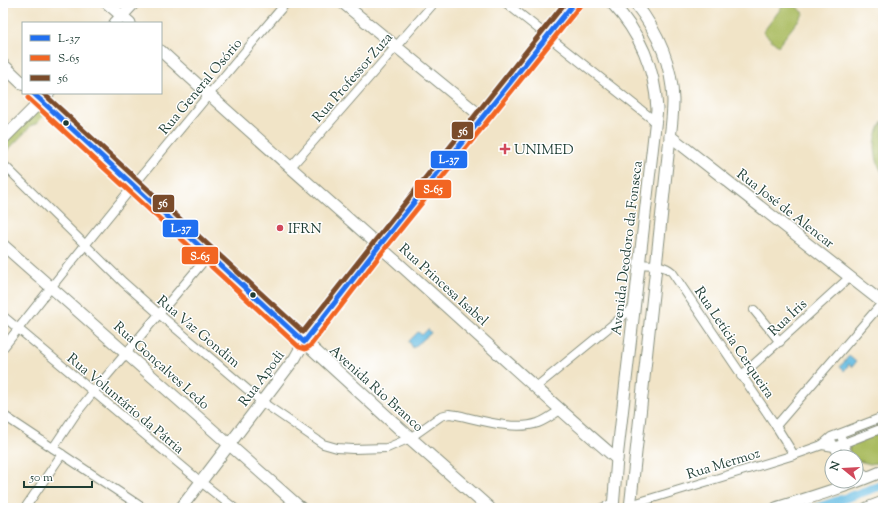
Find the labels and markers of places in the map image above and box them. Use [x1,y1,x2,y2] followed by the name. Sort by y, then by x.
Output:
[61,118,71,128] unlabelled marker
[514,141,574,161] place label: UNIMED
[499,143,511,155] marker: UNIMED
[288,220,322,240] place label: IFRN
[275,223,285,233] marker: IFRN
[248,290,258,300] unlabelled marker

